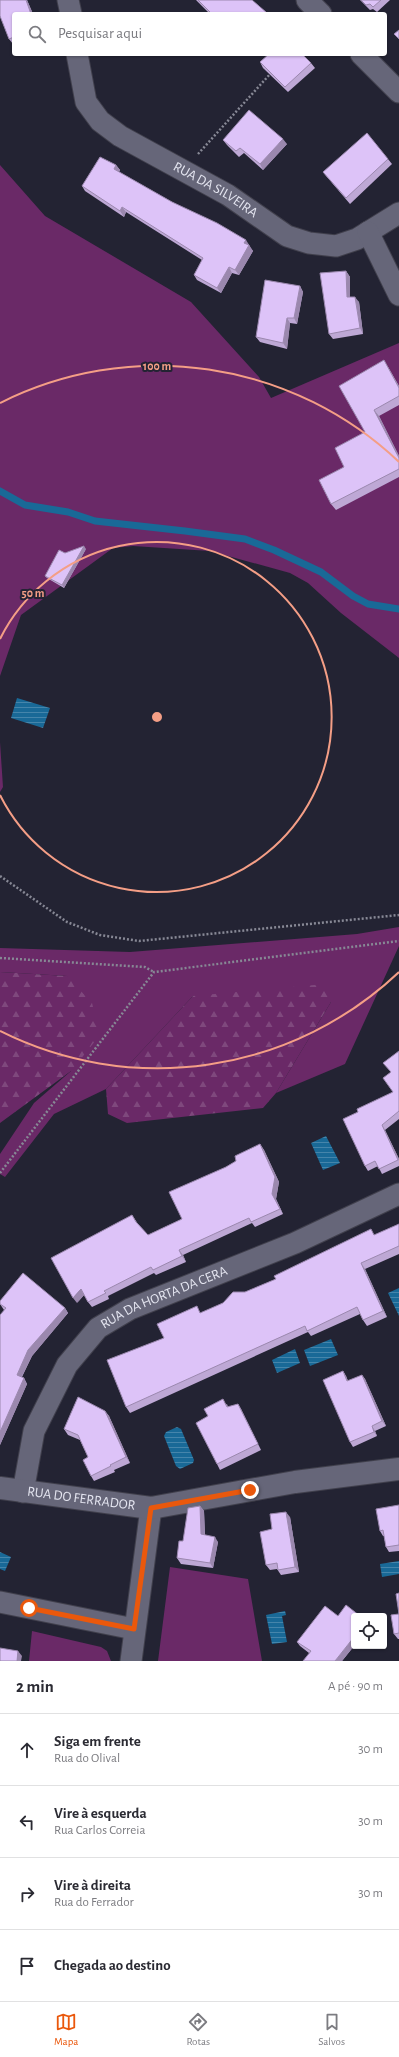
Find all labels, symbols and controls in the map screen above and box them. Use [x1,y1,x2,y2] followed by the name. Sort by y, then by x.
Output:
[12,12,387,56] search box
[26,23,48,45] icon: search
[58,26,142,41] text: Pesquisar aqui
[171,159,260,220] street label: RUA DA SILVEIRA
[143,360,171,372] text: 100 m
[22,587,45,599] text: 50 m
[150,710,164,724] centre of rings
[98,1264,229,1332] street label: RUA DA HORTA DA CERA
[241,1481,259,1499] route end
[26,1485,136,1513] street label: RUA DO FERRADOR
[20,1599,38,1617] route start
[351,1613,387,1649] map controls
[351,1613,387,1649] button: locate
[16,1678,54,1695] text: 2 min
[328,1680,383,1693] text: A pé · 90 m
[54,1734,141,1749] text: Siga em frente
[16,1739,38,1761] icon: ahead
[358,1743,383,1756] text: 30 m
[54,1752,120,1765] text: Rua do Olival
[54,1806,147,1821] text: Vire à esquerda
[16,1811,38,1833] icon: left
[358,1815,383,1828] text: 30 m
[54,1824,145,1837] text: Rua Carlos Correia
[54,1878,131,1893] text: Vire à direita
[16,1883,38,1905] icon: right
[358,1887,383,1900] text: 30 m
[54,1896,134,1909] text: Rua do Ferrador
[16,1955,38,1977] icon: arrive
[54,1958,171,1973] text: Chegada ao destino
[54,2011,78,2048] tab: Mapa
[186,2011,210,2048] tab: Rotas
[318,2011,345,2048] tab: Salvos

